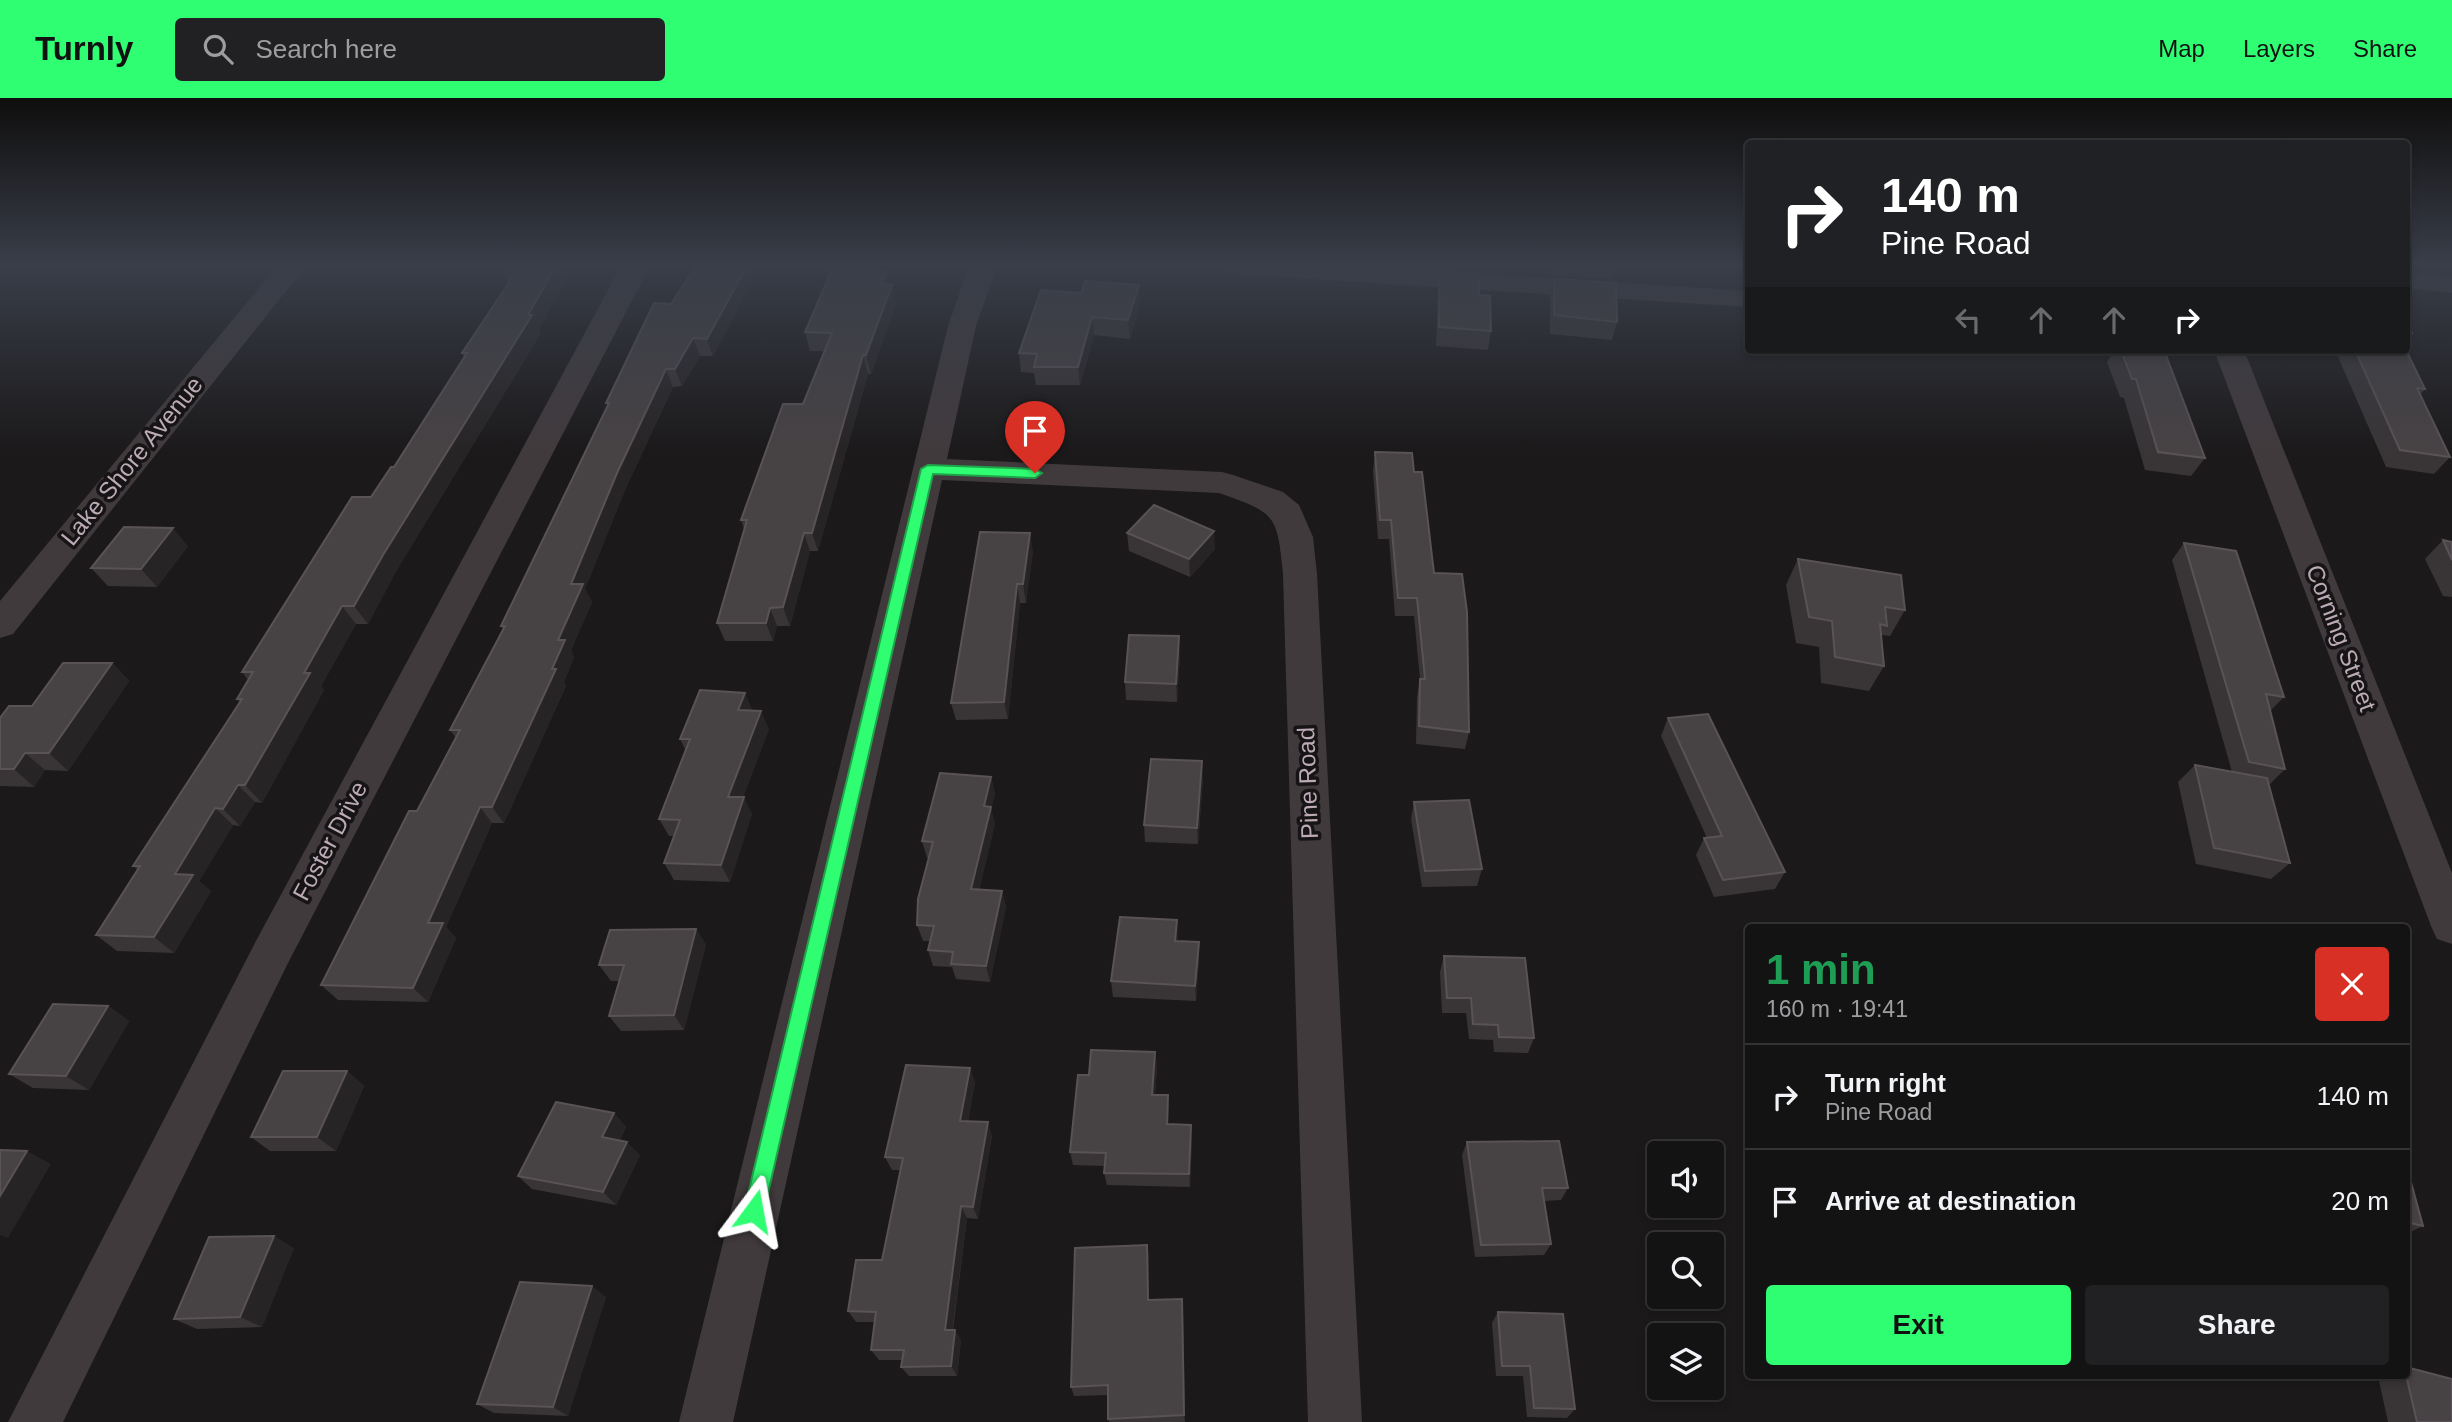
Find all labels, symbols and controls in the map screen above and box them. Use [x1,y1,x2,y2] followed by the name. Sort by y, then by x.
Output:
[175,18,665,81] search box
[35,30,133,67] text: Turnly
[199,30,237,68] icon: search
[255,34,397,64] text: Search here
[2158,35,2205,62] text: Map
[2243,35,2315,62] text: Layers
[2353,35,2417,62] text: Share
[1766,168,1857,259] icon: right
[1881,168,2020,222] text: 140 m
[1881,225,2030,261] text: Pine Road
[1949,301,1987,339] icon: left
[2022,301,2060,339] icon: ahead
[2095,301,2133,339] icon: ahead
[2168,301,2206,339] icon: right
[55,371,208,550] street label: Lake Shore Avenue
[1005,401,1065,473] pin
[1016,412,1054,450] icon: arrive
[2301,561,2382,715] street label: Corning Street
[1292,727,1323,839] street label: Pine Road
[287,777,372,905] street label: Foster Drive
[1766,946,1876,993] text: 1 min
[2315,947,2389,1021] button: close
[1766,996,1908,1022] text: 160 m · 19:41
[1825,1068,1946,1098] text: Turn right
[1766,1078,1804,1116] icon: right
[2317,1081,2389,1111] text: 140 m
[1825,1099,1932,1125] text: Pine Road
[1647,1141,1724,1400] map controls
[1647,1141,1724,1218] button: sound
[717,1174,791,1248] position arrow
[1766,1183,1804,1221] icon: arrive
[1825,1186,2076,1216] text: Arrive at destination
[2331,1186,2389,1216] text: 20 m
[1647,1232,1724,1309] button: search
[1766,1285,2071,1365] button: Exit
[2085,1285,2389,1365] button: Share
[1647,1323,1724,1400] button: layers

